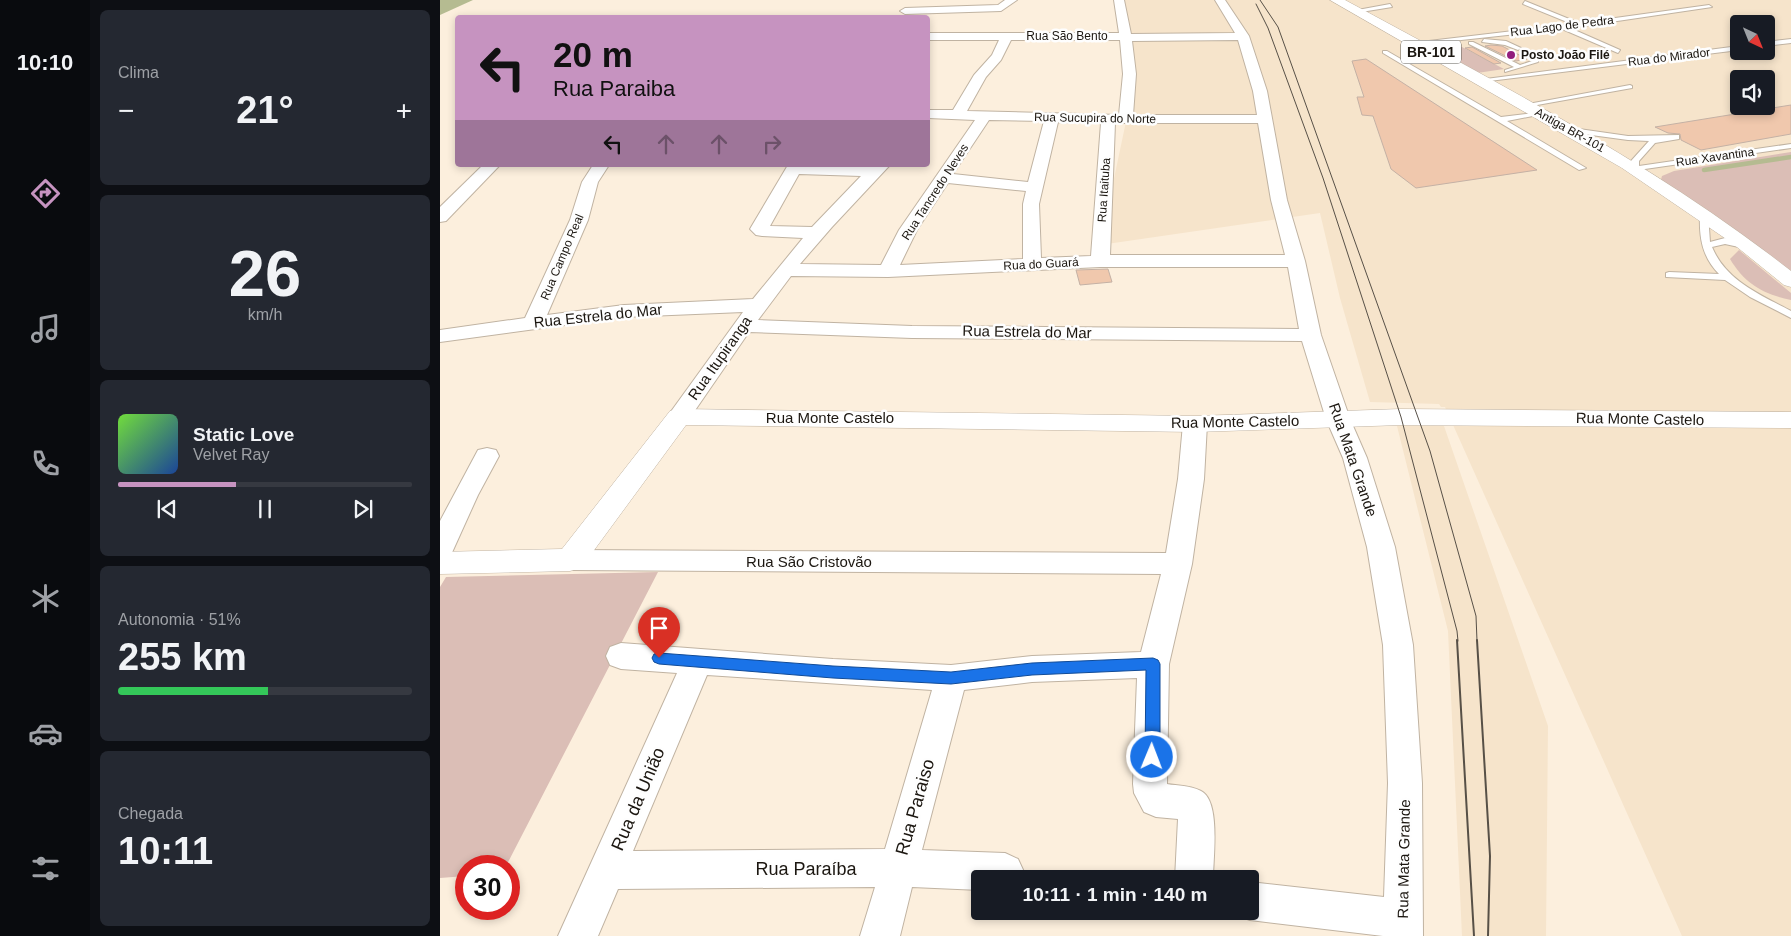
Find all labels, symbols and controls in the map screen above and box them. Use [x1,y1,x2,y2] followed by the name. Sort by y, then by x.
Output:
[1509,13,1615,39] street label: Rua Lago de Pedra
[1730,15,1775,60] north arrow
[1730,15,1775,115] map controls
[1026,29,1108,43] street label: Rua São Bento
[470,35,535,100] icon: left
[553,35,633,74] text: 20 m
[1401,41,1461,64] road number: BR-101
[1627,45,1711,69] street label: Rua do Mirador
[1521,48,1610,62] place label: Posto João Filé
[1505,49,1517,61] marker: Posto João Filé
[17,50,73,75] text: 10:10
[118,64,159,81] text: Clima
[1730,70,1775,115] button: sound
[553,76,675,101] text: Rua Paraiba
[236,89,294,131] text: 21°
[118,95,134,126] text: −
[396,95,412,126] text: +
[1532,105,1608,155] street label: Antiga BR-101
[1034,110,1156,126] street label: Rua Sucupira do Norte
[599,130,627,158] icon: left
[652,130,680,158] icon: ahead
[705,130,733,158] icon: ahead
[758,130,786,158] icon: right
[899,141,971,243] street label: Rua Tancredo Neves
[1675,145,1755,169] street label: Rua Xavantina
[1095,157,1113,223] street label: Rua Itaituba
[28,176,63,211] icon: directions
[538,212,586,302] street label: Rua Campo Real
[229,237,301,310] text: 26
[1003,255,1079,273] street label: Rua do Guará
[533,300,663,331] street label: Rua Estrela do Mar
[248,306,282,323] text: km/h
[28,311,63,346] icon: music
[684,312,755,403] street label: Rua Itupiranga
[962,322,1092,341] street label: Rua Estrela do Mar
[1326,401,1381,519] street label: Rua Mata Grande
[766,409,894,426] street label: Rua Monte Castelo
[1576,409,1704,428] street label: Rua Monte Castelo
[1171,412,1299,431] street label: Rua Monte Castelo
[193,424,294,445] text: Static Love
[28,446,63,481] icon: phone
[193,446,269,463] text: Velvet Ray
[153,495,181,523] icon: previous
[251,495,279,523] icon: pause
[349,495,377,523] icon: next
[746,553,872,570] street label: Rua São Cristovão
[28,581,63,616] icon: climate
[638,607,680,658] pin
[118,611,241,628] text: Autonomia · 51%
[645,614,673,642] icon: arrive
[118,636,247,678] text: 255 km
[28,716,63,751] icon: car
[1125,730,1177,782] position arrow
[607,744,669,854] street label: Rua da União
[892,757,938,857] street label: Rua Paraiso
[1394,799,1413,919] street label: Rua Mata Grande
[118,805,183,822] text: Chegada
[118,830,213,872] text: 10:11
[28,851,63,886] icon: filters
[455,855,520,920] speed limit sign: 30
[755,859,858,879] street label: Rua Paraíba
[1023,884,1207,905] text: 10:11 · 1 min · 140 m

